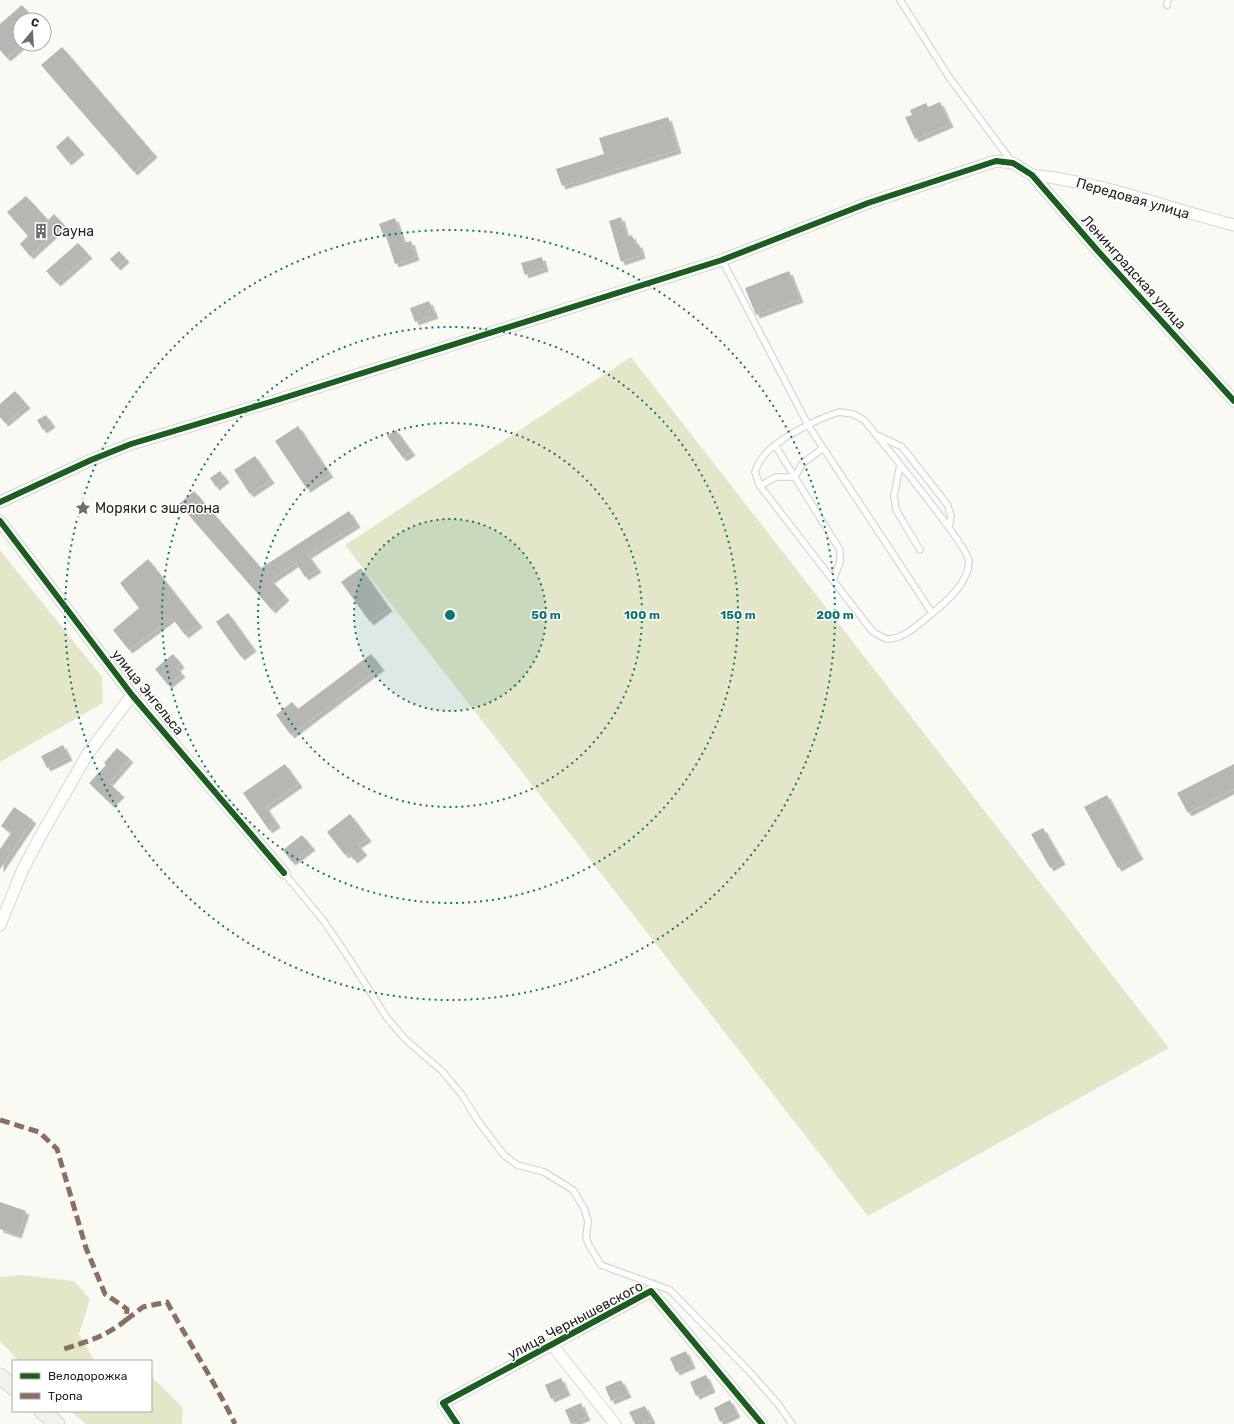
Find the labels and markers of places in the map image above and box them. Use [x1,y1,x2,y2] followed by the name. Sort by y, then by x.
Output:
[32,222,50,240] building icon: Сауна
[53,223,94,240] place label: Сауна
[74,499,92,517] place icon: Моряки с эшелона
[95,500,220,517] place label: Моряки с эшелона
[443,608,457,622] centre of rings

